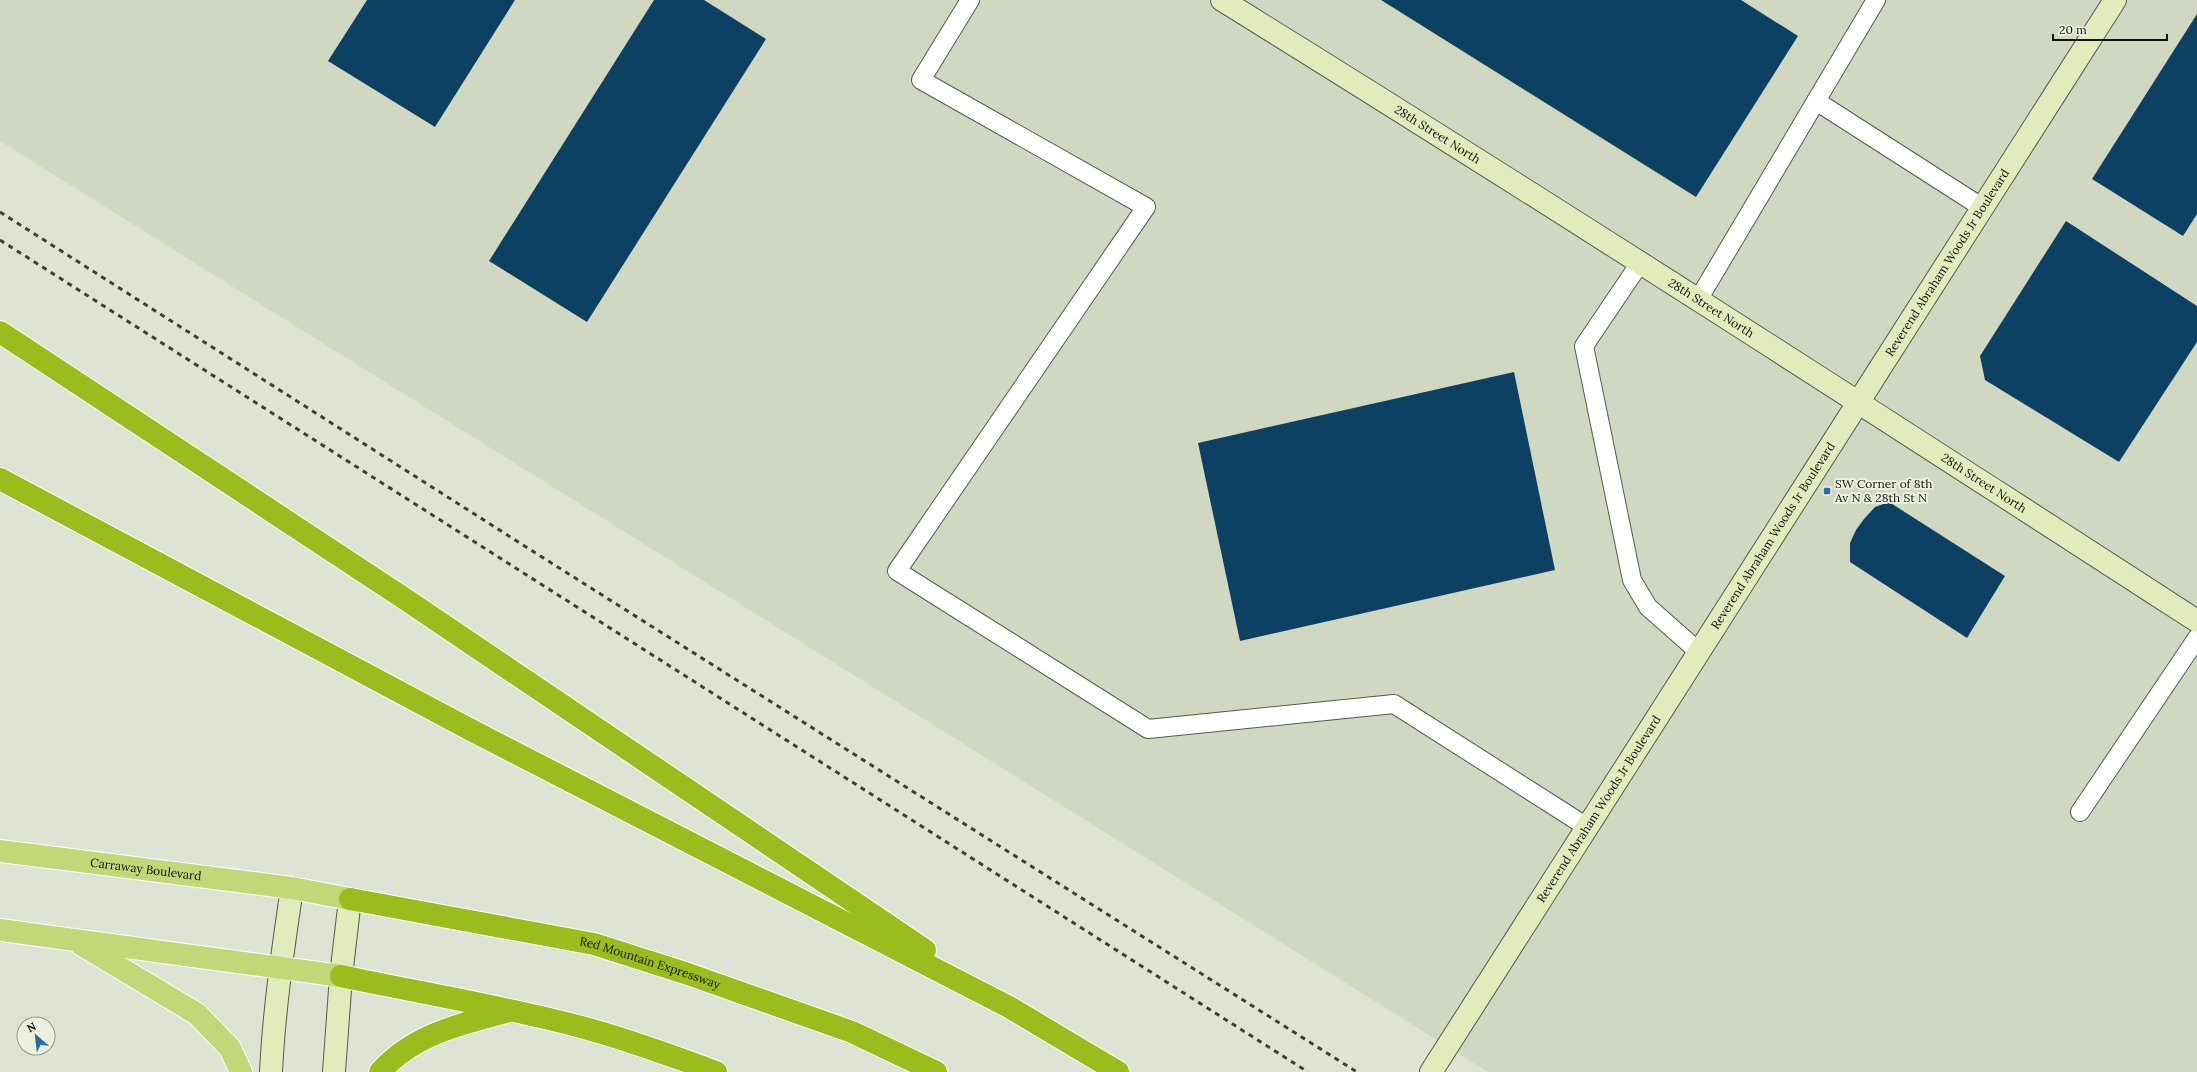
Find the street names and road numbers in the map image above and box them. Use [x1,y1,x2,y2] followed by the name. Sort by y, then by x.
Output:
[1392,101,1483,167] street label: 28th Street North
[1882,166,2012,359] street label: Reverend Abraham Woods Jr Boulevard
[1666,275,1757,341] street label: 28th Street North
[1707,439,1838,632] street label: Reverend Abraham Woods Jr Boulevard
[1939,450,2030,516] street label: 28th Street North
[1533,712,1664,905] street label: Reverend Abraham Woods Jr Boulevard
[89,855,202,883] street label: Carraway Boulevard
[578,933,723,992] street label: Red Mountain Expressway

